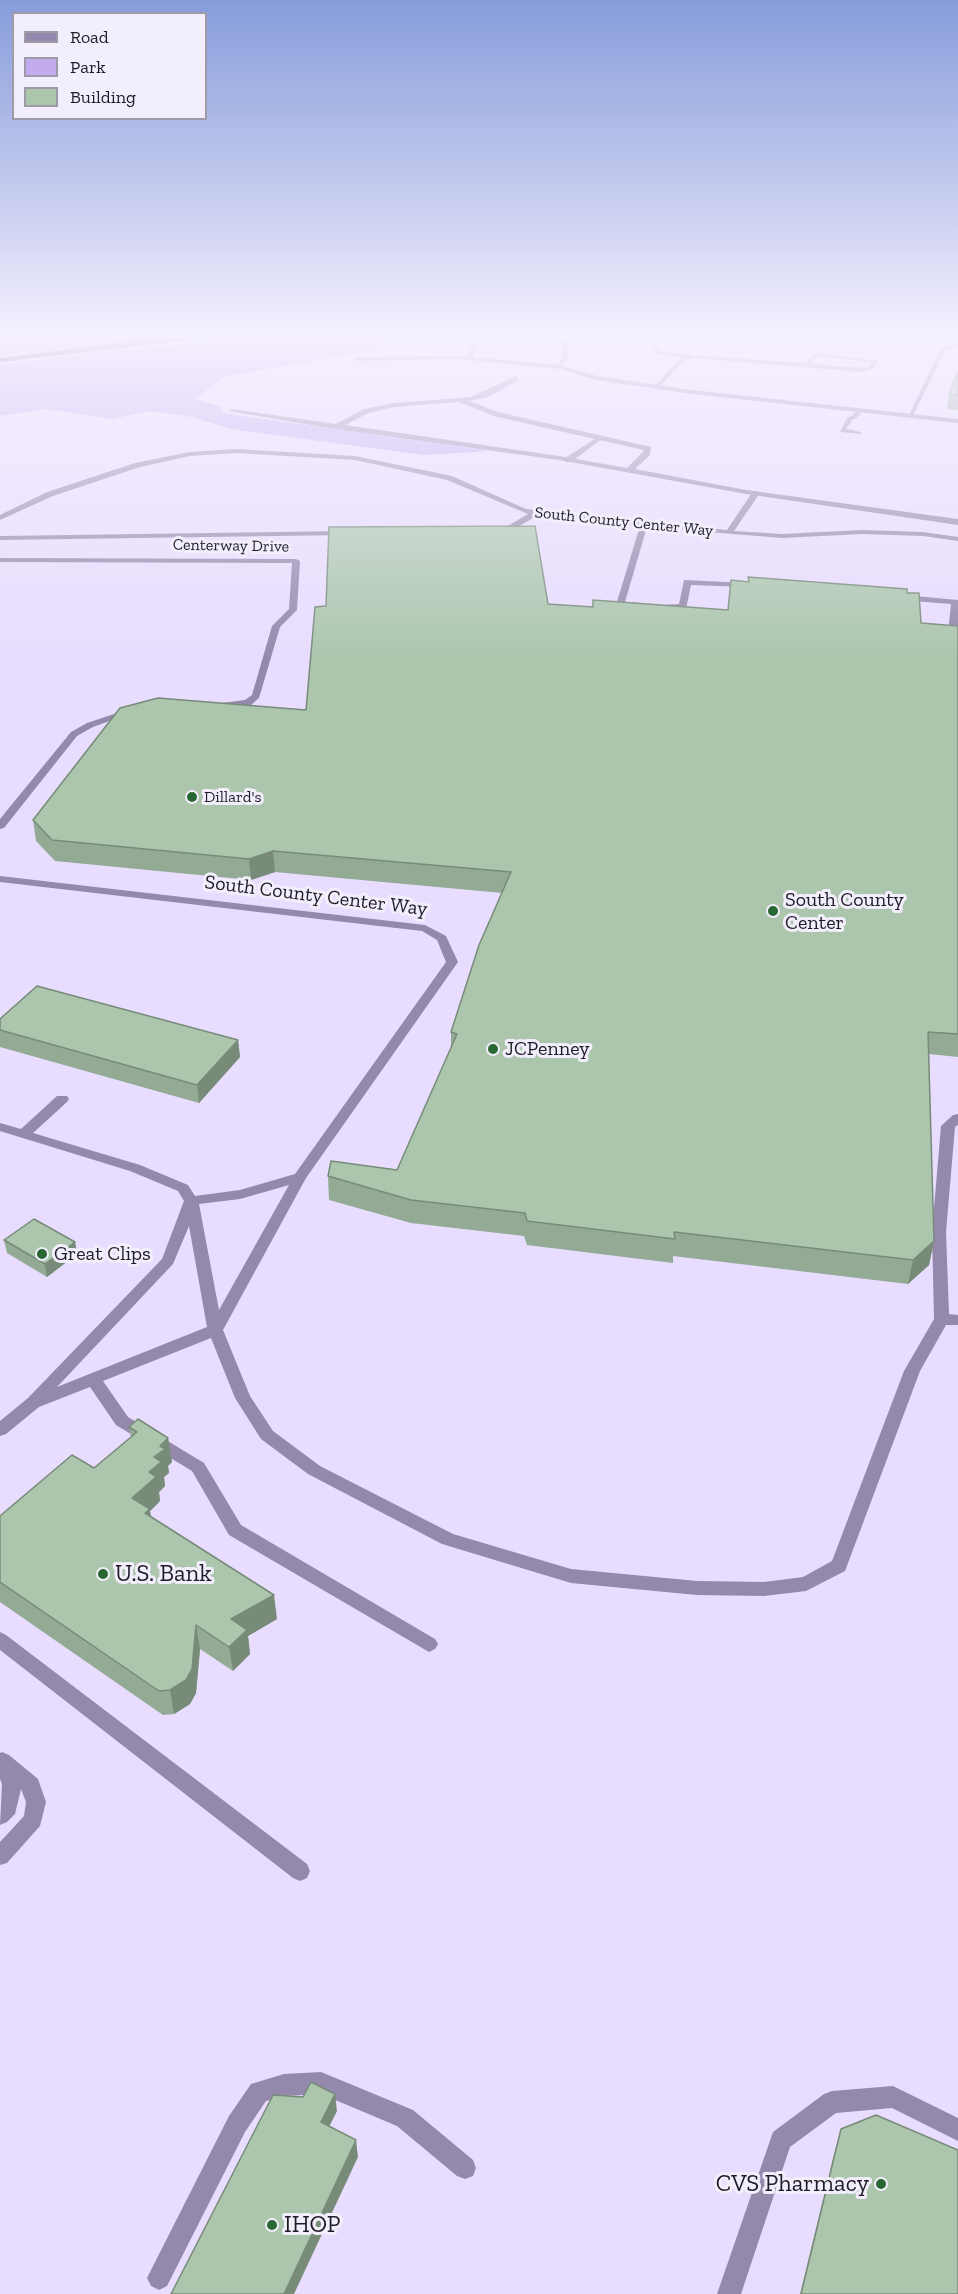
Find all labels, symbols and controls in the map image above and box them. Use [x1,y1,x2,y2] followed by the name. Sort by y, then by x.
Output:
[12,12,207,120] legend
[70,26,109,48] text: Road
[70,56,106,78] text: Park
[70,86,136,108] text: Building
[534,503,714,541] street label: South County Center Way
[173,535,289,557] street label: Centerway Drive
[204,787,261,807] place label: Dillard's
[185,790,199,804] marker: Dillard's
[203,870,429,922] street label: South County Center Way
[785,888,904,935] place label: South County Center
[766,904,780,918] marker: South County Center
[505,1037,589,1061] place label: JCPenney
[486,1042,500,1056] marker: JCPenney
[54,1242,151,1266] place label: Great Clips
[35,1247,49,1261] marker: Great Clips
[115,1560,212,1588] place label: U.S. Bank
[96,1567,110,1581] marker: U.S. Bank
[716,2170,869,2198] place label: CVS Pharmacy
[874,2177,888,2191] marker: CVS Pharmacy
[284,2211,341,2239] place label: IHOP
[265,2218,279,2232] marker: IHOP

